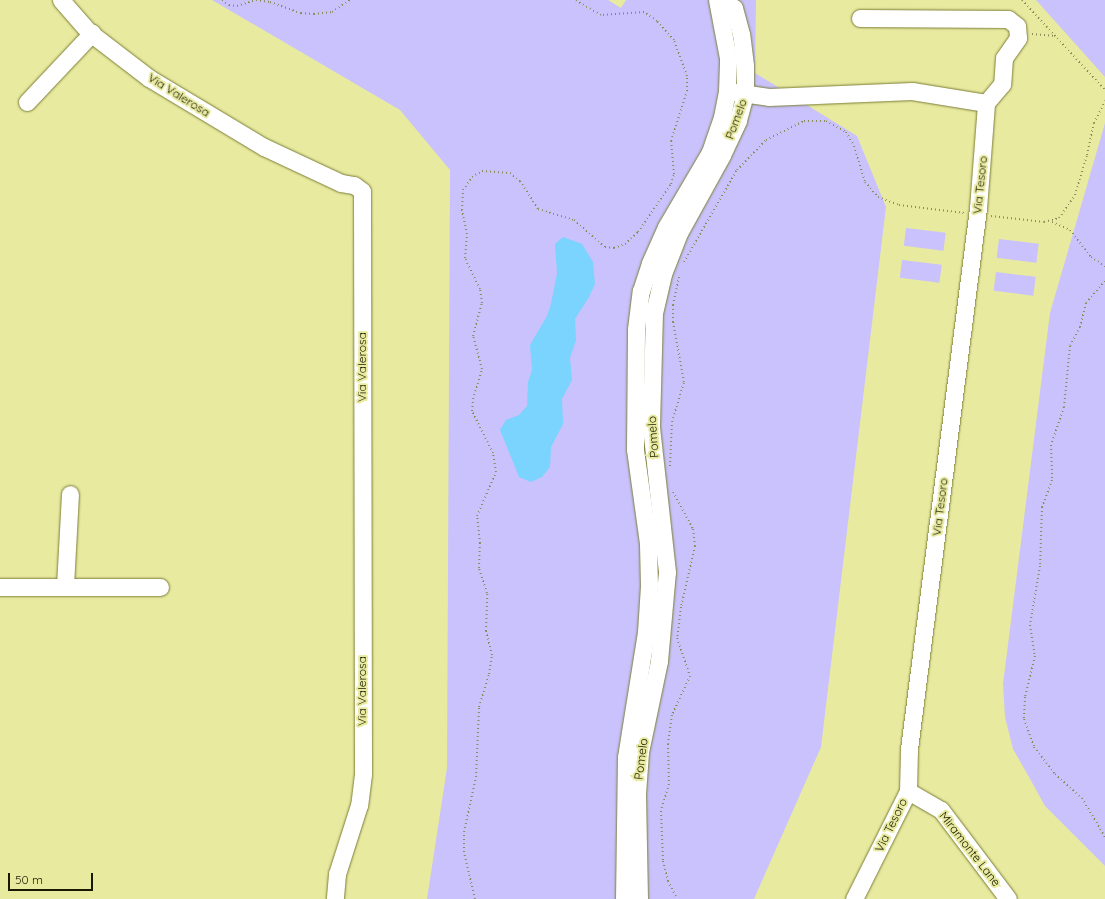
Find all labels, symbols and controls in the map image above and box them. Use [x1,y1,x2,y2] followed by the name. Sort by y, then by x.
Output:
[145,70,213,120] street label: Via Valerosa
[722,97,750,141] street label: Pomelo
[970,155,990,215] street label: Via Tesoro
[355,332,369,402] street label: Via Valerosa
[644,416,662,458] street label: Pomelo
[929,477,951,537] street label: Via Tesoro
[355,656,369,726] street label: Via Valerosa
[631,737,651,781] street label: Pomelo
[872,796,910,854] street label: Via Tesoro
[936,809,1004,889] street label: Miramonte Lane
[10,865,95,891] scale bar
[15,872,43,887] text: 50 m

